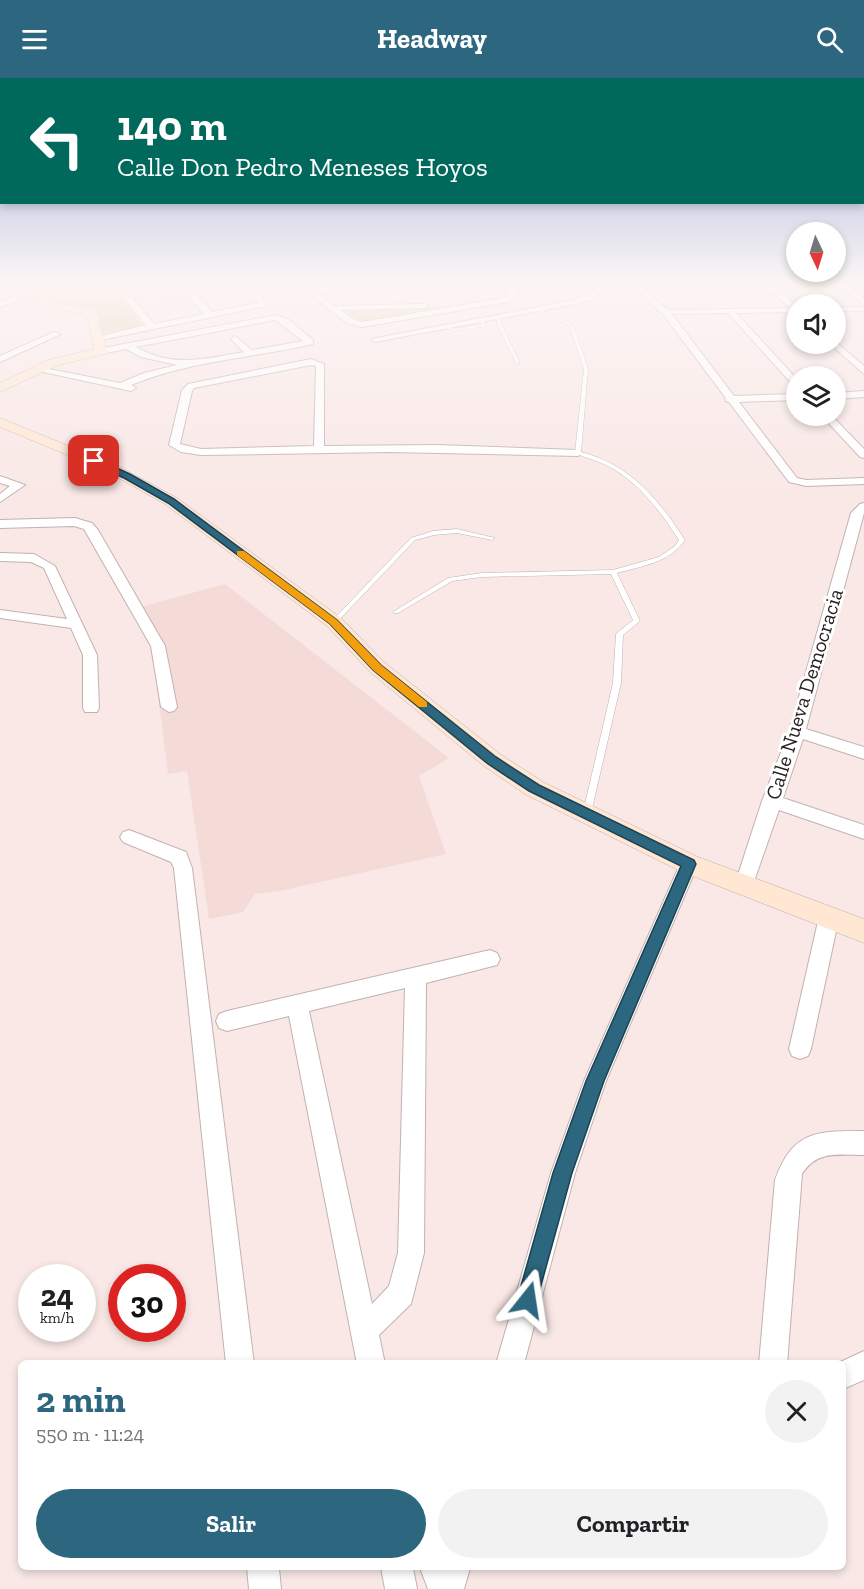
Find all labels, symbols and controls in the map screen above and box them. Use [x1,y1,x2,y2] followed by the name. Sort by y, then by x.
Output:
[18,23,51,56] icon: menu
[377,23,487,55] text: Headway
[813,23,846,56] icon: search
[117,100,227,151] text: 140 m
[18,102,96,180] icon: left
[117,151,488,183] text: Calle Don Pedro Meneses Hoyos
[786,222,846,282] north arrow
[786,222,846,426] map controls
[786,294,846,354] button: sound
[786,366,846,426] button: layers
[68,435,119,486] pin
[77,444,110,477] icon: arrive
[760,585,848,803] street label: Calle Nueva Democracia
[108,1264,186,1342] speed limit sign: 30
[496,1268,560,1332] position arrow
[40,1278,74,1314] text: 24
[40,1309,74,1327] text: km/h
[36,1378,126,1421] text: 2 min
[765,1380,828,1443] button: close
[36,1422,144,1446] text: 550 m · 11:24
[36,1489,426,1558] button: Salir
[438,1489,828,1558] button: Compartir

